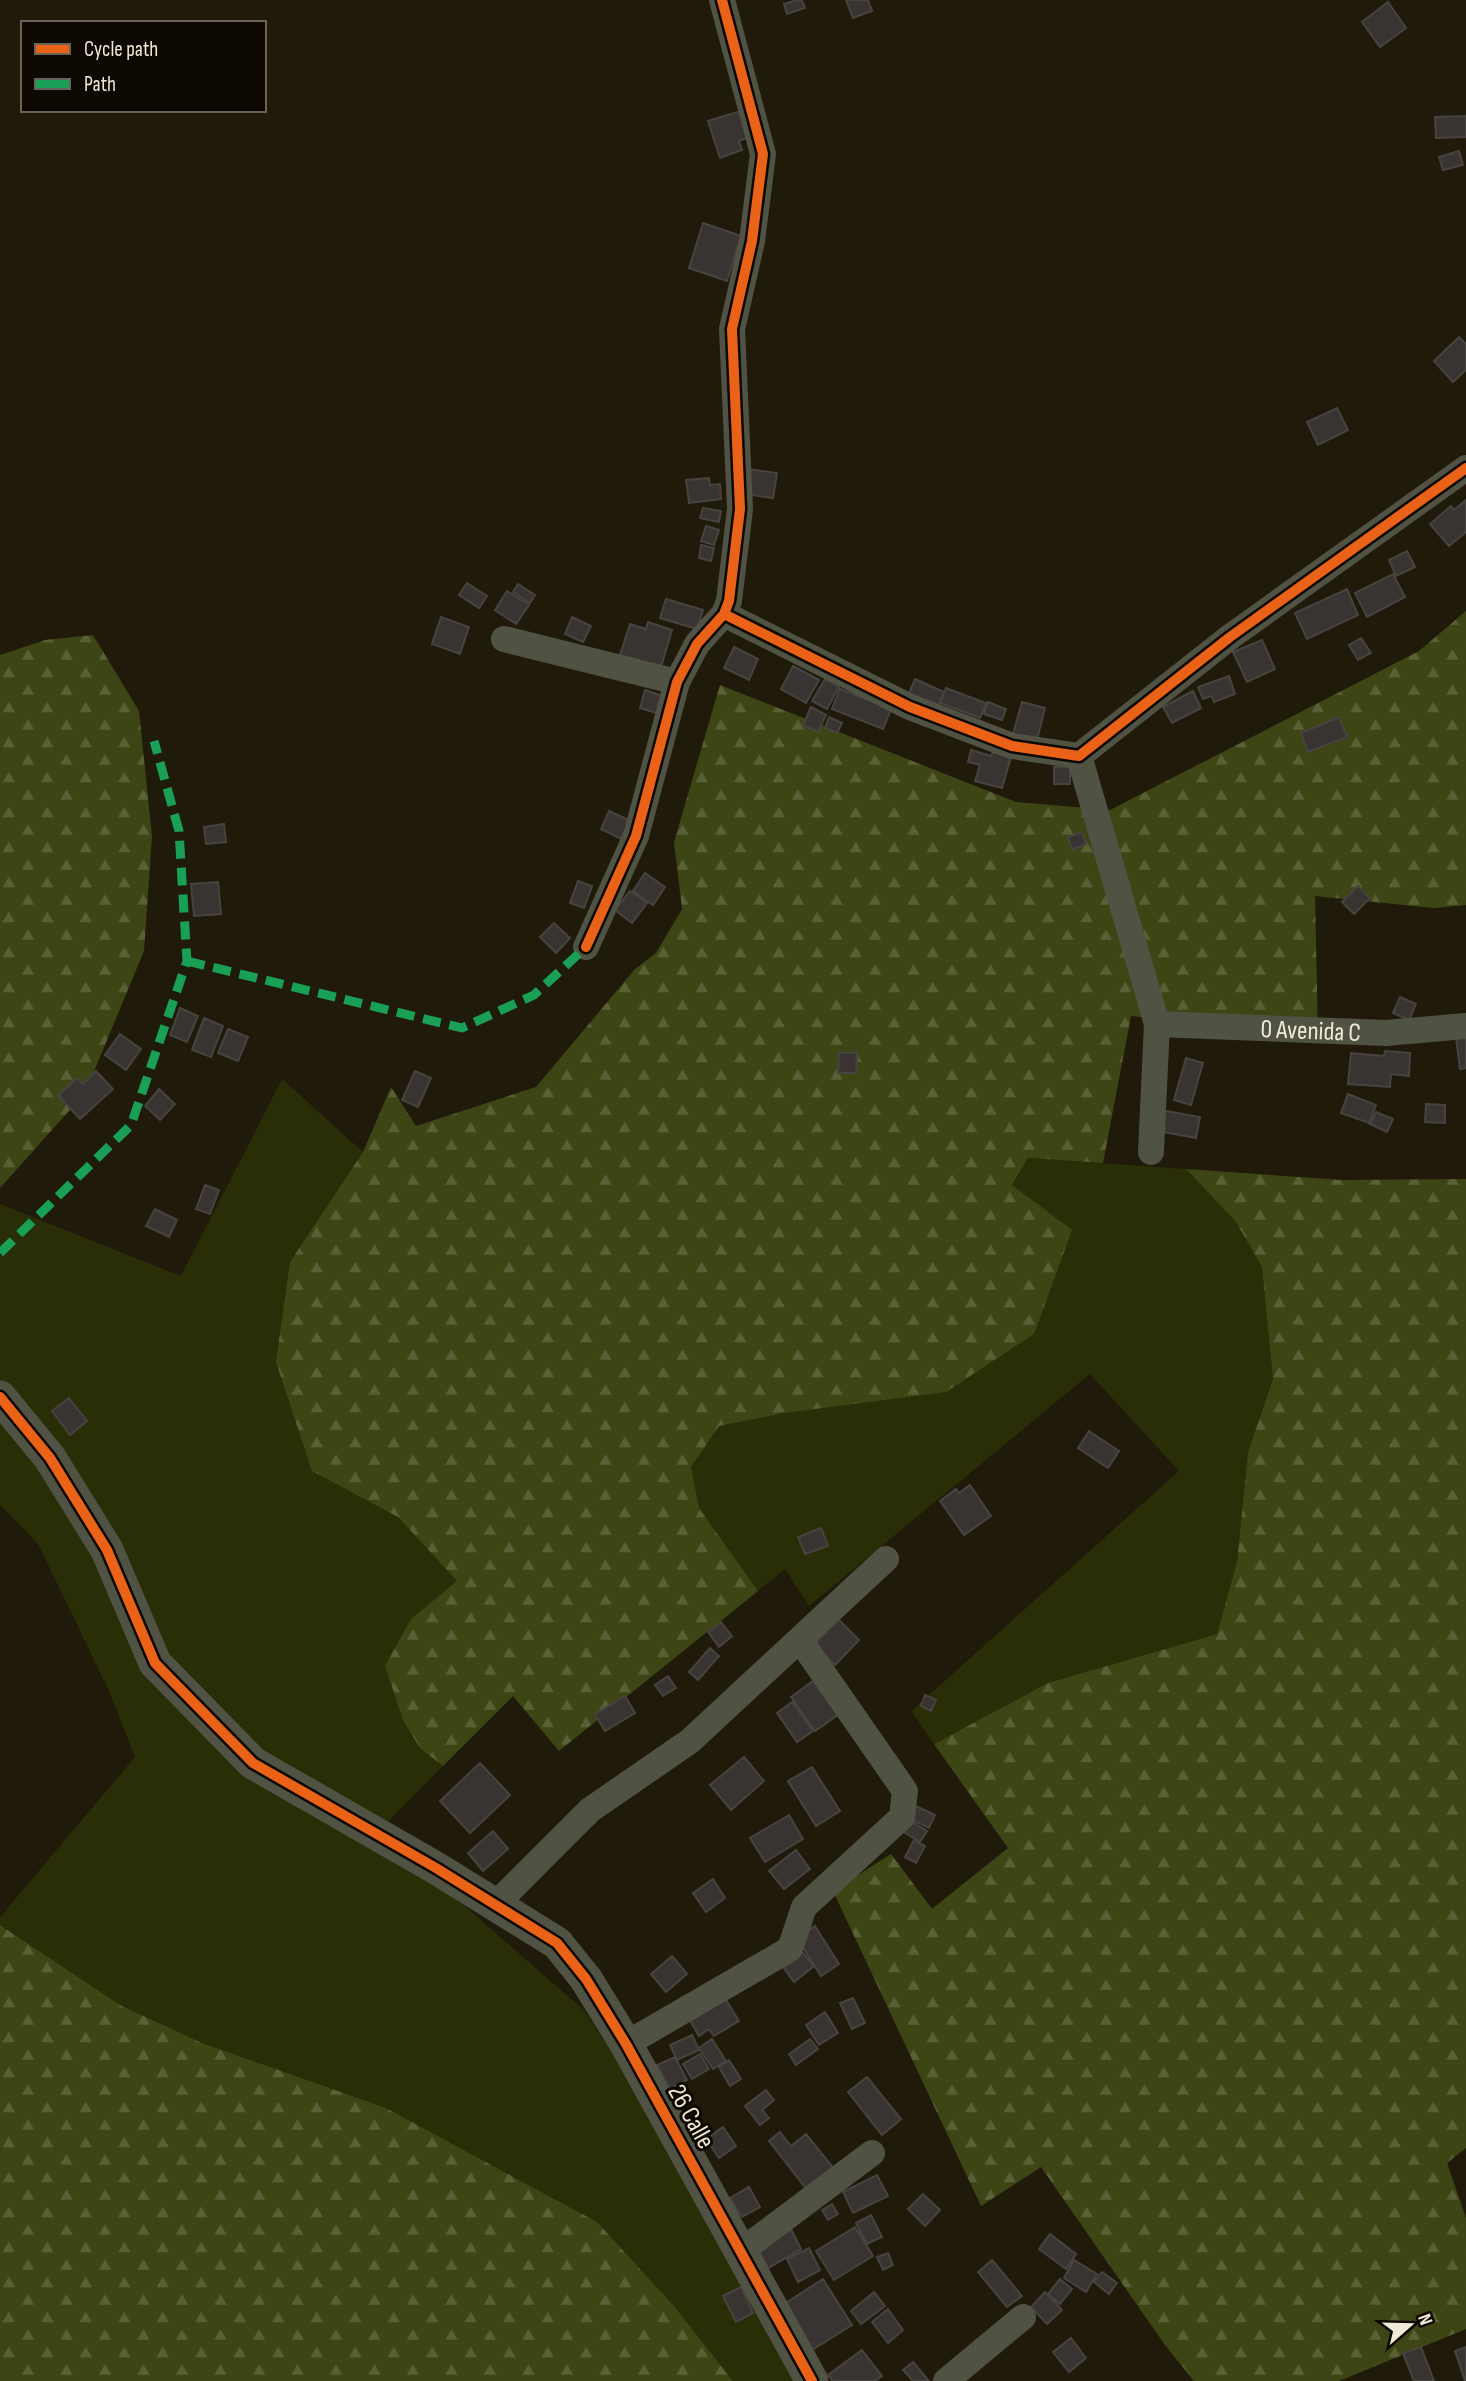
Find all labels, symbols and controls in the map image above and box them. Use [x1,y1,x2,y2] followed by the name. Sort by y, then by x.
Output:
[21,21,266,112] legend
[84,37,158,62] text: Cycle path
[84,72,116,97] text: Path
[1260,1014,1362,1049] street label: 0 Avenida C
[661,2079,721,2154] street label: 26 Calle
[1375,2290,1445,2360] north arrow
[1412,2311,1437,2328] text: N

